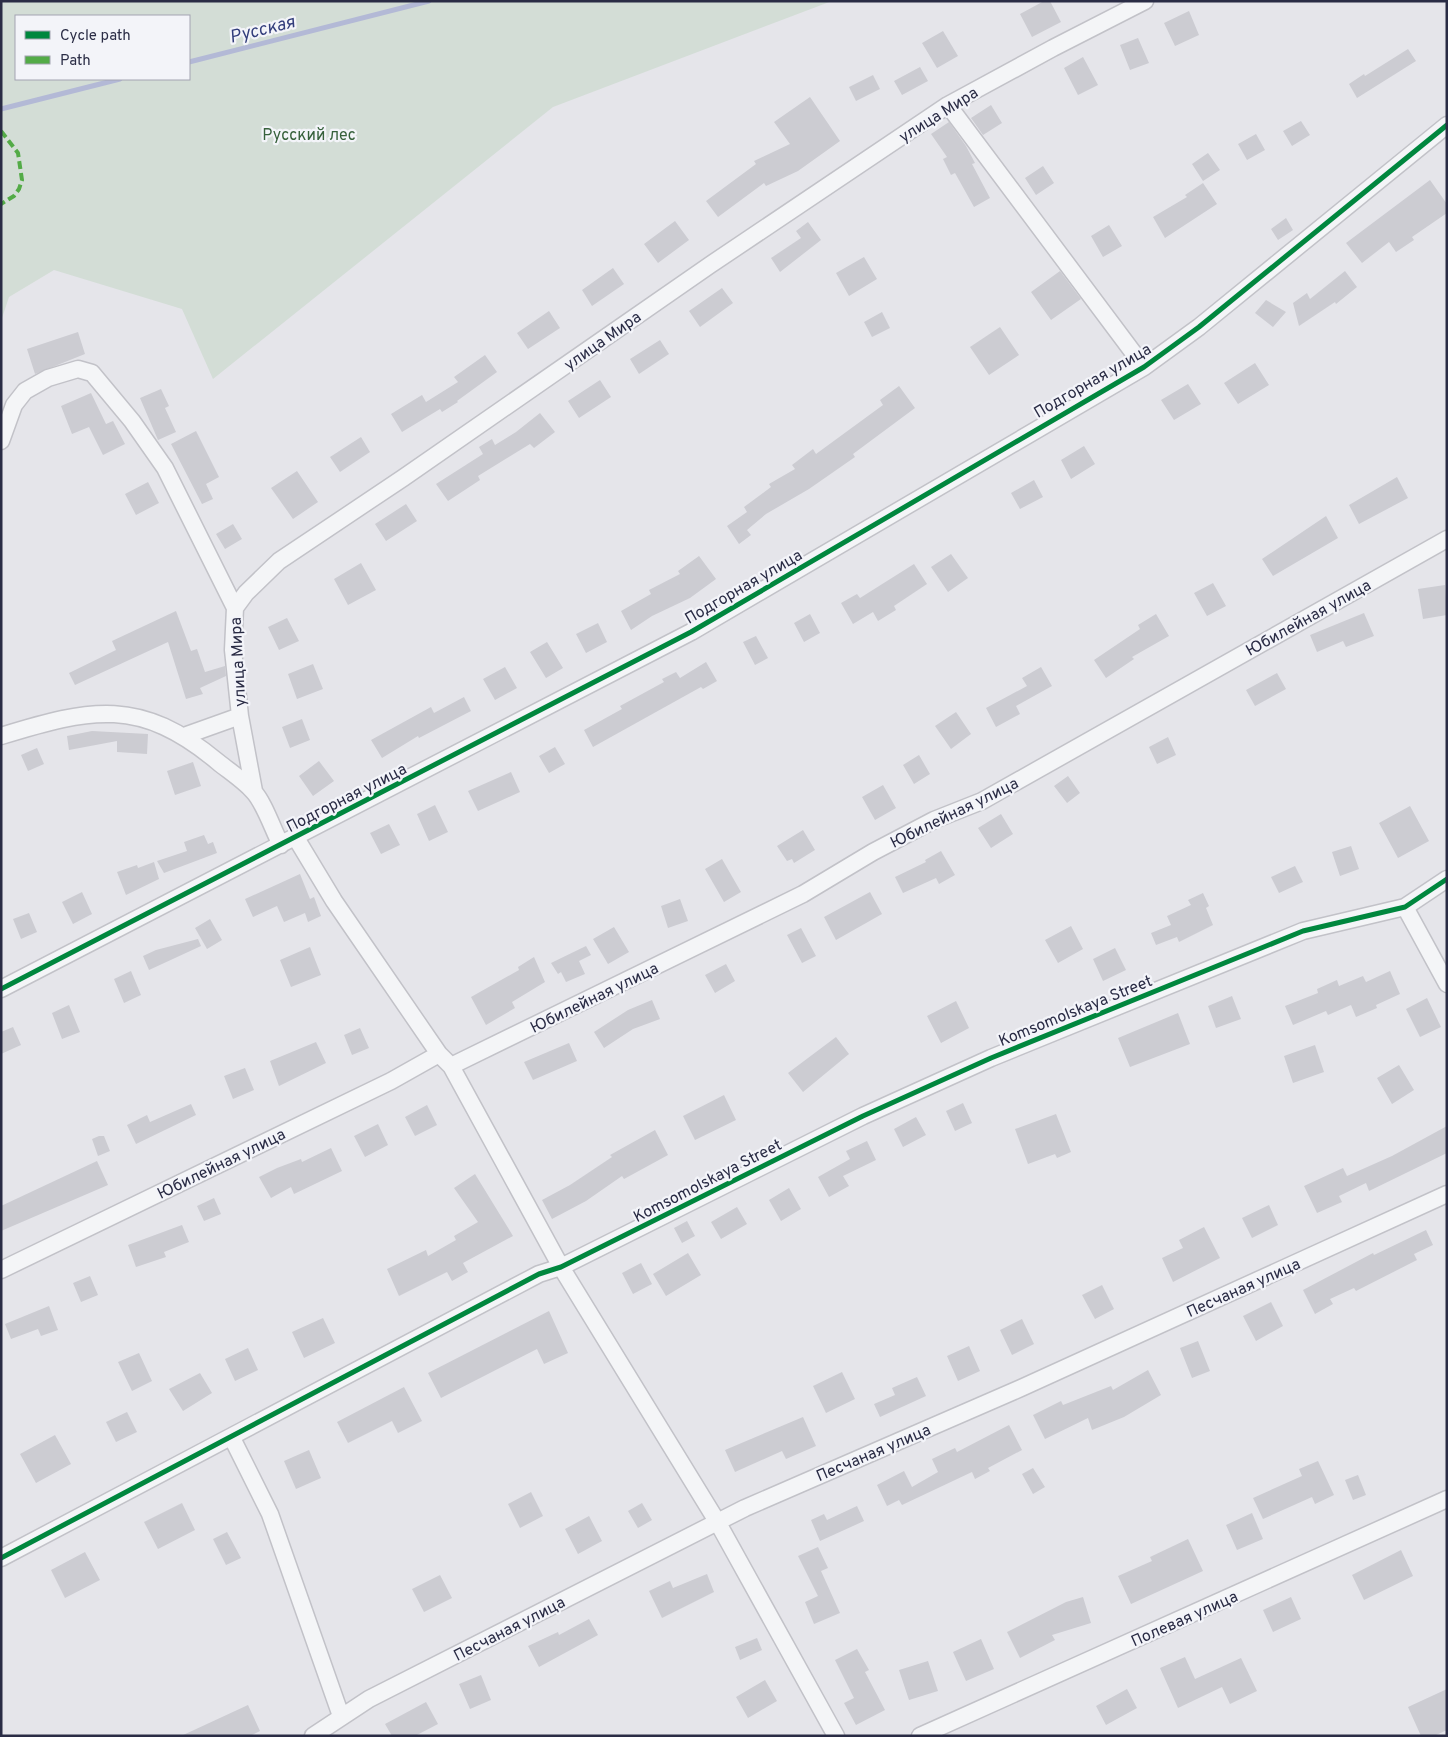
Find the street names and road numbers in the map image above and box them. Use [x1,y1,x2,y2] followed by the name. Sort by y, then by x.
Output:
[896,83,982,148] street label: улица Мира
[561,308,646,376] street label: улица Мира
[1031,340,1155,424] street label: Подгорная улица
[682,546,806,630] street label: Подгорная улица
[1243,576,1375,661] street label: Юбилейная улица
[227,617,251,707] street label: улица Мира
[283,760,410,838] street label: Подгорная улица
[887,774,1022,854] street label: Юбилейная улица
[527,959,662,1039] street label: Юбилейная улица
[996,972,1156,1052] street label: Komsomolskaya Street
[154,1125,289,1205] street label: Юбилейная улица
[630,1136,786,1228] street label: Komsomolskaya Street
[1184,1255,1304,1323] street label: Песчаная улица
[813,1421,934,1487] street label: Песчаная улица
[1128,1587,1241,1652] street label: Полевая улица
[451,1593,569,1667] street label: Песчаная улица

